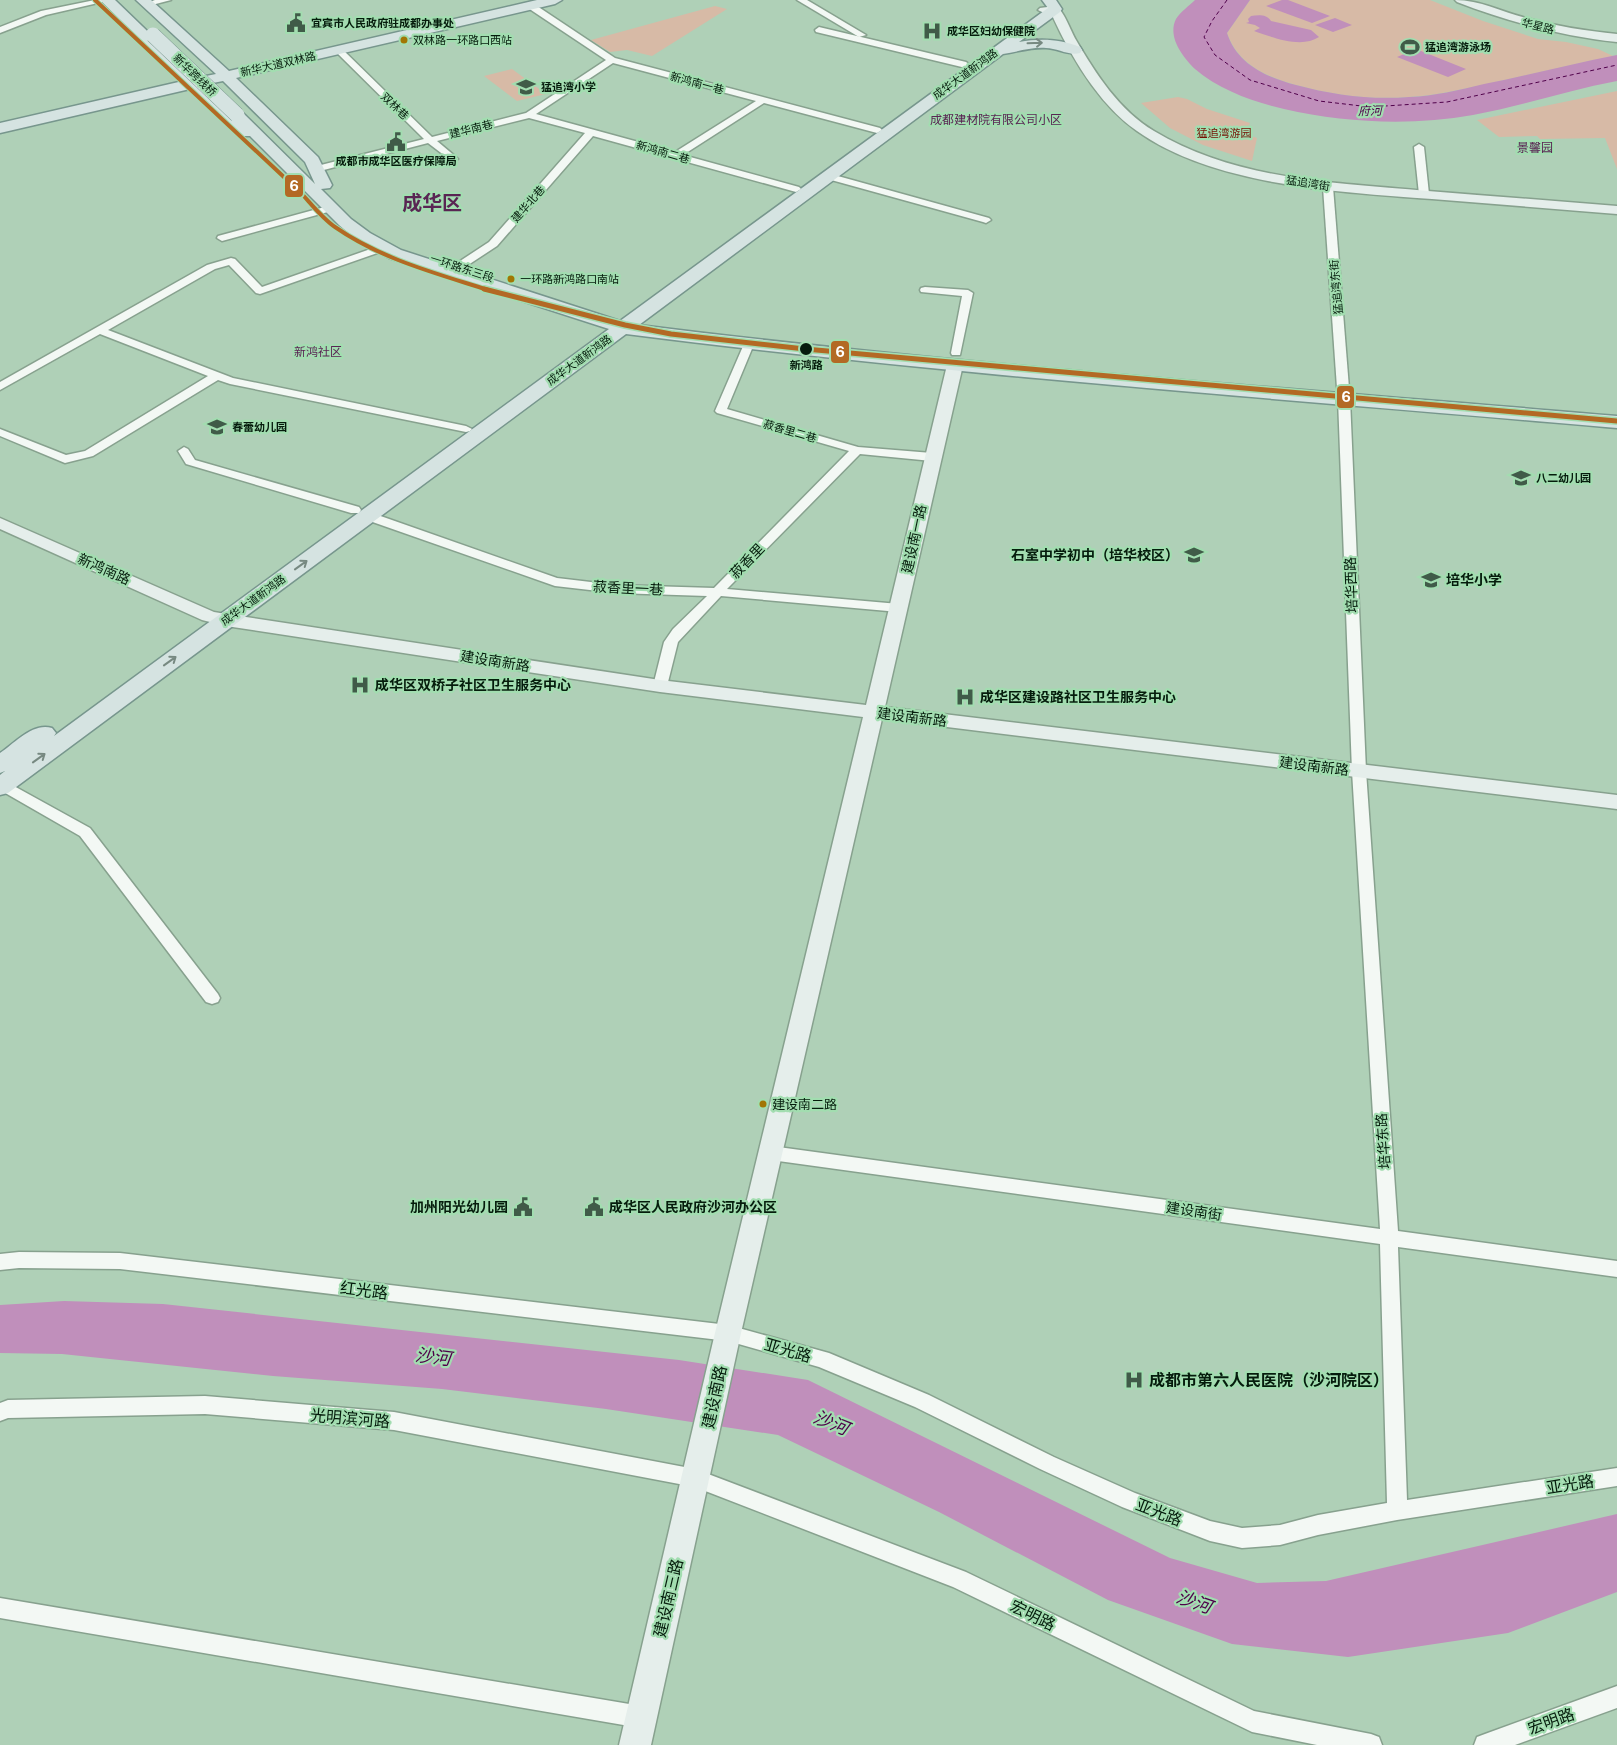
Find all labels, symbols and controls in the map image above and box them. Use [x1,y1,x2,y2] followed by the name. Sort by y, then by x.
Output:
[285,12,307,34] public building icon: 宜宾市人民政府驻成都办事处
[1521,16,1555,36] street label: 华星路
[311,17,454,29] place label: 宜宾市人民政府驻成都办事处
[921,20,943,42] hospital icon: 成华区妇幼保健院
[947,25,1035,37] place label: 成华区妇幼保健院
[413,34,512,46] place label: 双林路一环路口西站
[399,35,409,45] marker: 双林路一环路口西站
[1399,36,1421,58] sports icon: 猛追湾游泳场
[1027,39,1043,48] one-way arrow
[1425,41,1491,53] place label: 猛追湾游泳场
[930,47,1000,101] street label: 成华大道新鸿路
[239,49,317,79] street label: 新华大道双林路
[171,52,219,98] street label: 新华跨线桥
[669,70,725,96] street label: 新鸿南一巷
[515,76,537,98] school or university icon: 猛追湾小学
[541,81,596,93] place label: 猛追湾小学
[379,90,411,122] street label: 双林巷
[1358,104,1384,118] water label: 府河
[930,113,1062,127] district label: 成都建材院有限公司小区
[448,118,494,140] street label: 建华南巷
[1197,127,1252,139] park label: 猛追湾游园
[385,131,407,153] public building icon: 成都市成华区医疗保障局
[635,139,691,165] street label: 新鸿南二巷
[1517,141,1553,155] district label: 景馨园
[336,155,457,167] place label: 成都市成华区医疗保障局
[284,174,304,198] line badge: 6
[1285,174,1331,192] street label: 猛追湾街
[289,178,299,194] text: 6
[509,183,547,225] street label: 建华北巷
[402,191,462,215] district label: 成华区
[429,252,495,284] street label: 一环路东三段
[1328,259,1344,315] street label: 猛追湾东街
[520,273,619,285] place label: 一环路新鸿路口南站
[506,274,516,284] marker: 一环路新鸿路口南站
[544,333,614,387] street label: 成华大道新鸿路
[830,340,850,364] line badge: 6
[798,341,814,357] marker: 新鸿路
[835,344,845,360] text: 6
[294,345,342,359] district label: 新鸿社区
[790,359,823,371] place label: 新鸿路
[1336,385,1355,409] line badge: 6
[1341,389,1351,405] text: 6
[206,416,228,438] school or university icon: 春蕾幼儿园
[762,418,818,444] street label: 菽香里二巷
[232,421,287,433] place label: 春蕾幼儿园
[1510,467,1532,489] school or university icon: 八二幼儿园
[1536,472,1591,484] place label: 八二幼儿园
[899,503,929,575] street label: 建设南一路
[727,540,767,582] street label: 菽香里
[1183,544,1205,566] school or university icon: 石室中学初中（培华校区）
[1011,547,1179,563] place label: 石室中学初中（培华校区）
[75,550,133,588] street label: 新鸿南路
[1342,557,1360,613] street label: 培华西路
[294,560,308,570] one-way arrow
[1420,569,1442,591] school or university icon: 培华小学
[1446,572,1502,588] place label: 培华小学
[218,573,288,627] street label: 成华大道新鸿路
[593,578,663,598] street label: 菽香里一巷
[459,648,531,674] street label: 建设南新路
[163,656,176,667] one-way arrow
[349,674,371,696] hospital icon: 成华区双桥子社区卫生服务中心
[375,677,571,693] place label: 成华区双桥子社区卫生服务中心
[954,686,976,708] hospital icon: 成华区建设路社区卫生服务中心
[980,689,1176,705] place label: 成华区建设路社区卫生服务中心
[876,705,948,729] street label: 建设南新路
[32,753,46,763] one-way arrow
[1278,754,1350,778] street label: 建设南新路
[772,1097,837,1112] place label: 建设南二路
[758,1099,768,1109] marker: 建设南二路
[1373,1113,1393,1169] street label: 培华东路
[512,1196,534,1218] public building icon: 加州阳光幼儿园
[583,1196,605,1218] public building icon: 成华区人民政府沙河办公区
[410,1199,508,1215] place label: 加州阳光幼儿园
[609,1199,777,1215] place label: 成华区人民政府沙河办公区
[1165,1199,1223,1223] street label: 建设南街
[339,1278,389,1303] street label: 红光路
[762,1335,814,1366] street label: 亚光路
[414,1344,455,1369] water label: 沙河
[699,1364,730,1430] street label: 建设南路
[1123,1369,1145,1391] hospital icon: 成都市第六人民医院（沙河院区）
[1149,1371,1389,1390] place label: 成都市第六人民医院（沙河院区）
[309,1406,391,1431] street label: 光明滨河路
[811,1406,855,1440] water label: 沙河
[1545,1471,1595,1498] street label: 亚光路
[1133,1495,1185,1530] street label: 亚光路
[650,1557,687,1639] street label: 建设南三路
[1174,1586,1217,1618] water label: 沙河
[1007,1596,1059,1635] street label: 宏明路
[1525,1704,1577,1739] street label: 宏明路

